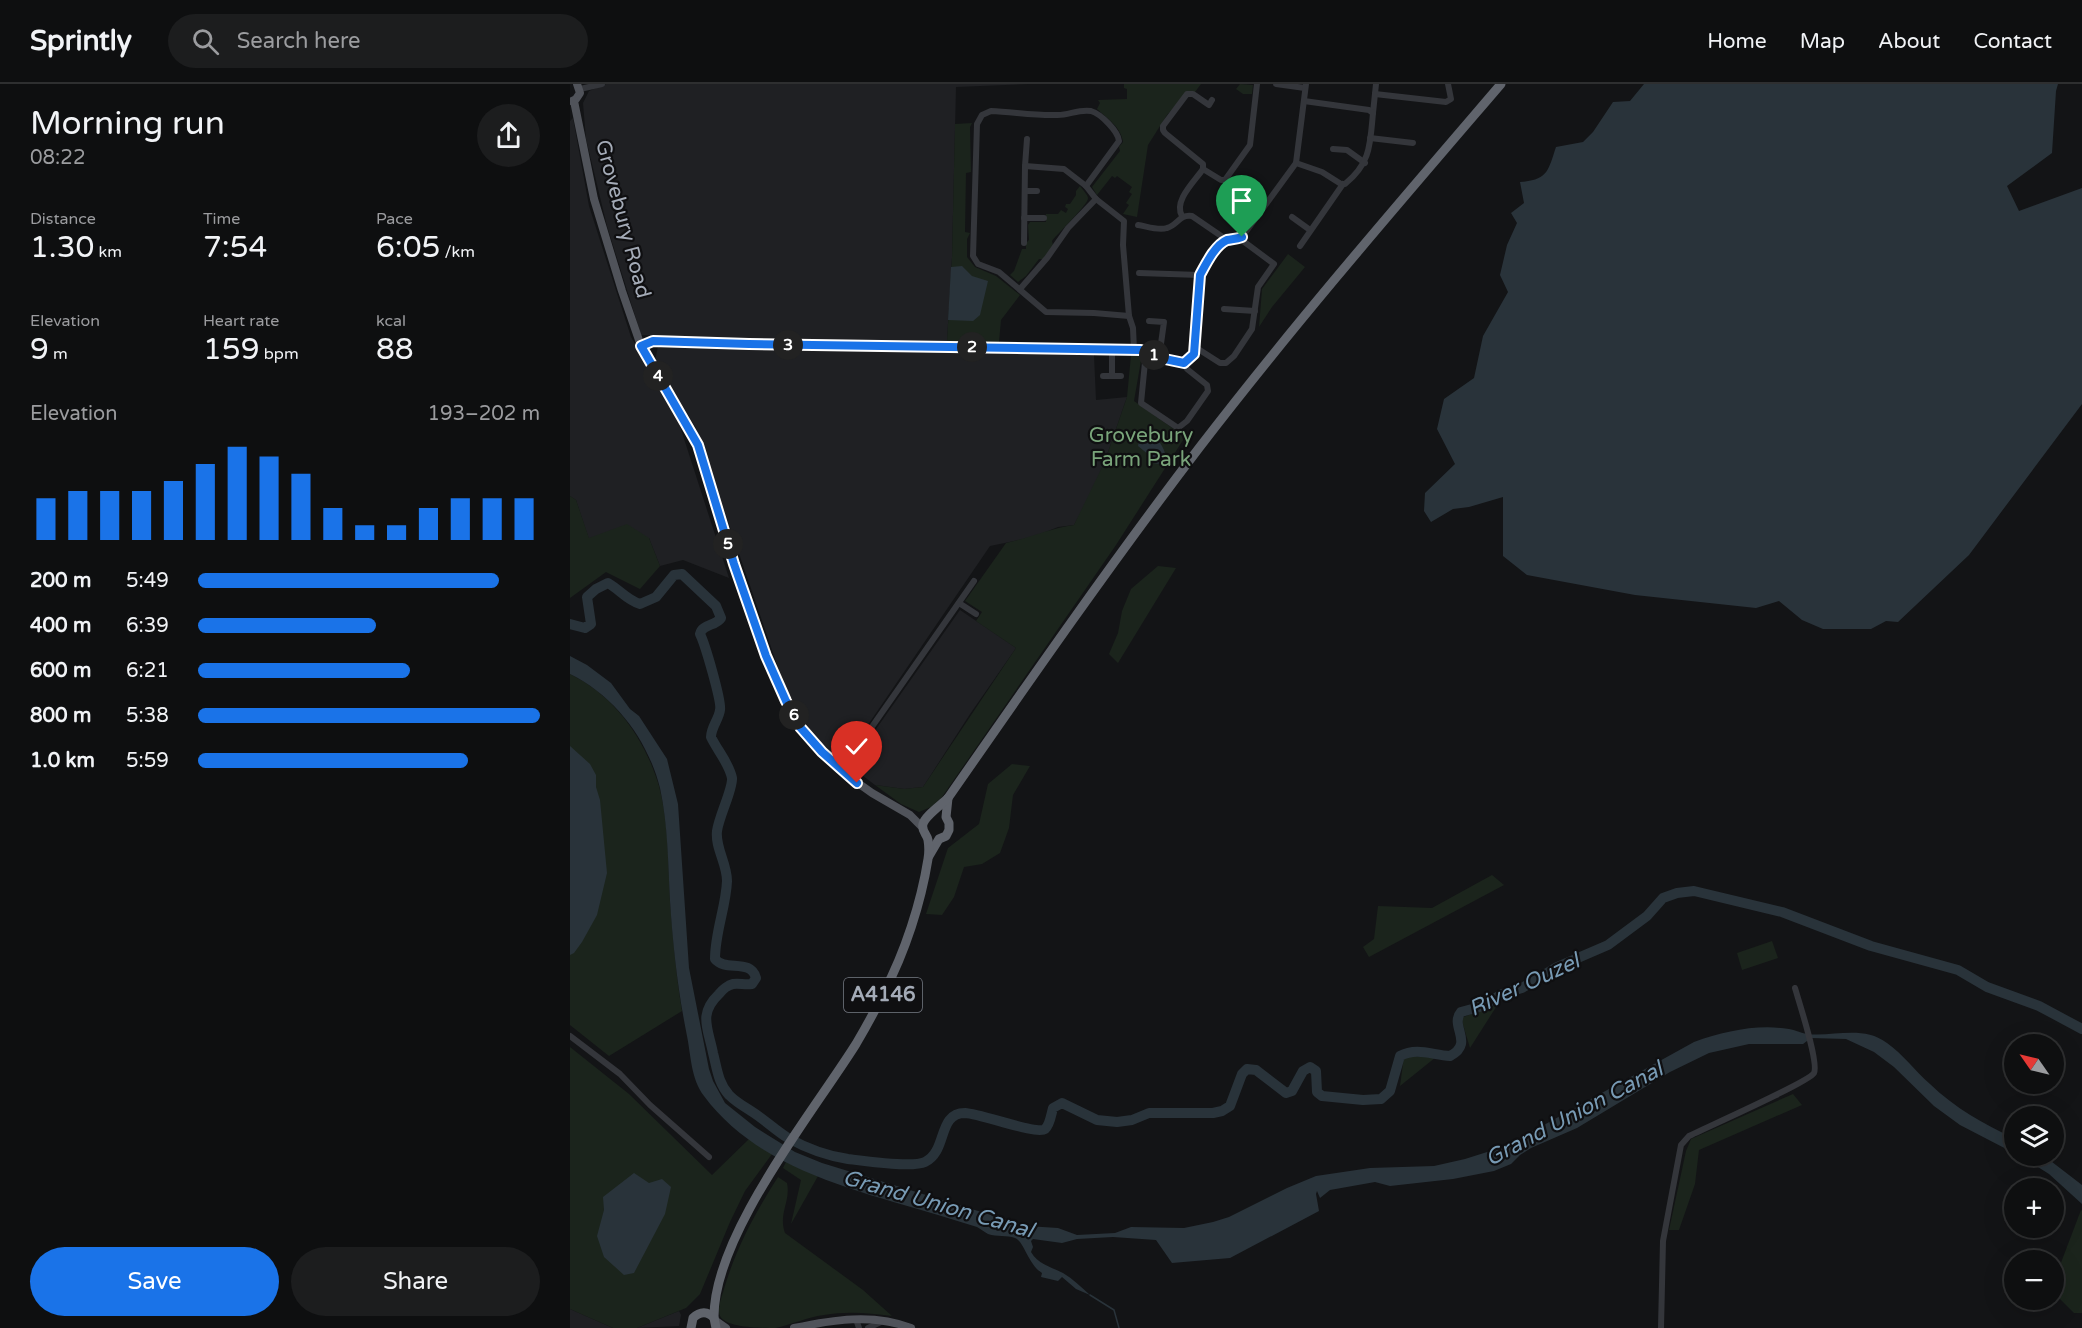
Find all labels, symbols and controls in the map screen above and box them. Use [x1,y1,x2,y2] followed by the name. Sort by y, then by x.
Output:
[168,14,588,68] search box
[30,24,132,58] text: Sprintly
[189,25,222,58] icon: search
[237,28,361,54] text: Search here
[1707,29,1767,54] text: Home
[1800,29,1845,54] text: Map
[1878,29,1940,54] text: About
[1973,29,2052,54] text: Contact
[30,104,225,143] text: Morning run
[477,104,540,167] button: share
[590,137,656,301] street label: Grovebury Road
[30,146,85,170] text: 08:22
[1216,175,1267,237] pin
[1225,184,1258,217] icon: arrive
[30,209,96,229] text: Distance
[203,209,240,229] text: Time
[376,209,413,229] text: Pace
[30,229,94,266] text: 1.30
[203,229,267,266] text: 7:54
[376,229,440,266] text: 6:05
[94,242,122,262] text: km
[440,242,475,262] text: /km
[30,311,100,331] text: Elevation
[203,311,279,331] text: Heart rate
[376,311,406,331] text: kcal
[773,330,803,360] pin: 3
[30,331,49,368] text: 9
[203,331,260,368] text: 159
[376,331,414,368] text: 88
[957,332,987,362] pin: 2
[783,335,793,355] text: 3
[967,337,977,357] text: 2
[1139,340,1169,370] pin: 1
[49,344,68,364] text: m
[260,344,299,364] text: bpm
[1149,345,1159,365] text: 1
[643,361,673,391] pin: 4
[653,366,663,386] text: 4
[30,402,117,426] text: Elevation
[427,402,540,426] text: 193–202 m
[1089,423,1193,472] park label: Grovebury Farm Park
[713,529,743,559] pin: 5
[723,534,733,554] text: 5
[30,569,91,593] text: 200 m
[126,569,169,593] text: 5:49
[30,614,91,638] text: 400 m
[126,614,169,638] text: 6:39
[30,659,91,683] text: 600 m
[126,659,169,683] text: 6:21
[779,700,809,730] pin: 6
[30,704,91,728] text: 800 m
[126,704,169,728] text: 5:38
[789,705,799,725] text: 6
[831,721,882,783] pin
[840,730,873,763] icon: check
[30,749,95,773] text: 1.0 km
[126,749,169,773] text: 5:59
[1464,947,1586,1022] water label: River Ouzel
[844,978,922,1012] road number: A4146
[2004,1034,2064,1094] north arrow
[2004,1034,2064,1310] map controls
[1481,1055,1669,1172] water label: Grand Union Canal
[2004,1106,2064,1166] button: layers
[840,1164,1039,1244] water label: Grand Union Canal
[2004,1178,2064,1238] button: +
[30,1247,279,1316] button: Save
[291,1247,540,1316] button: Share
[2004,1250,2064,1310] button: −

